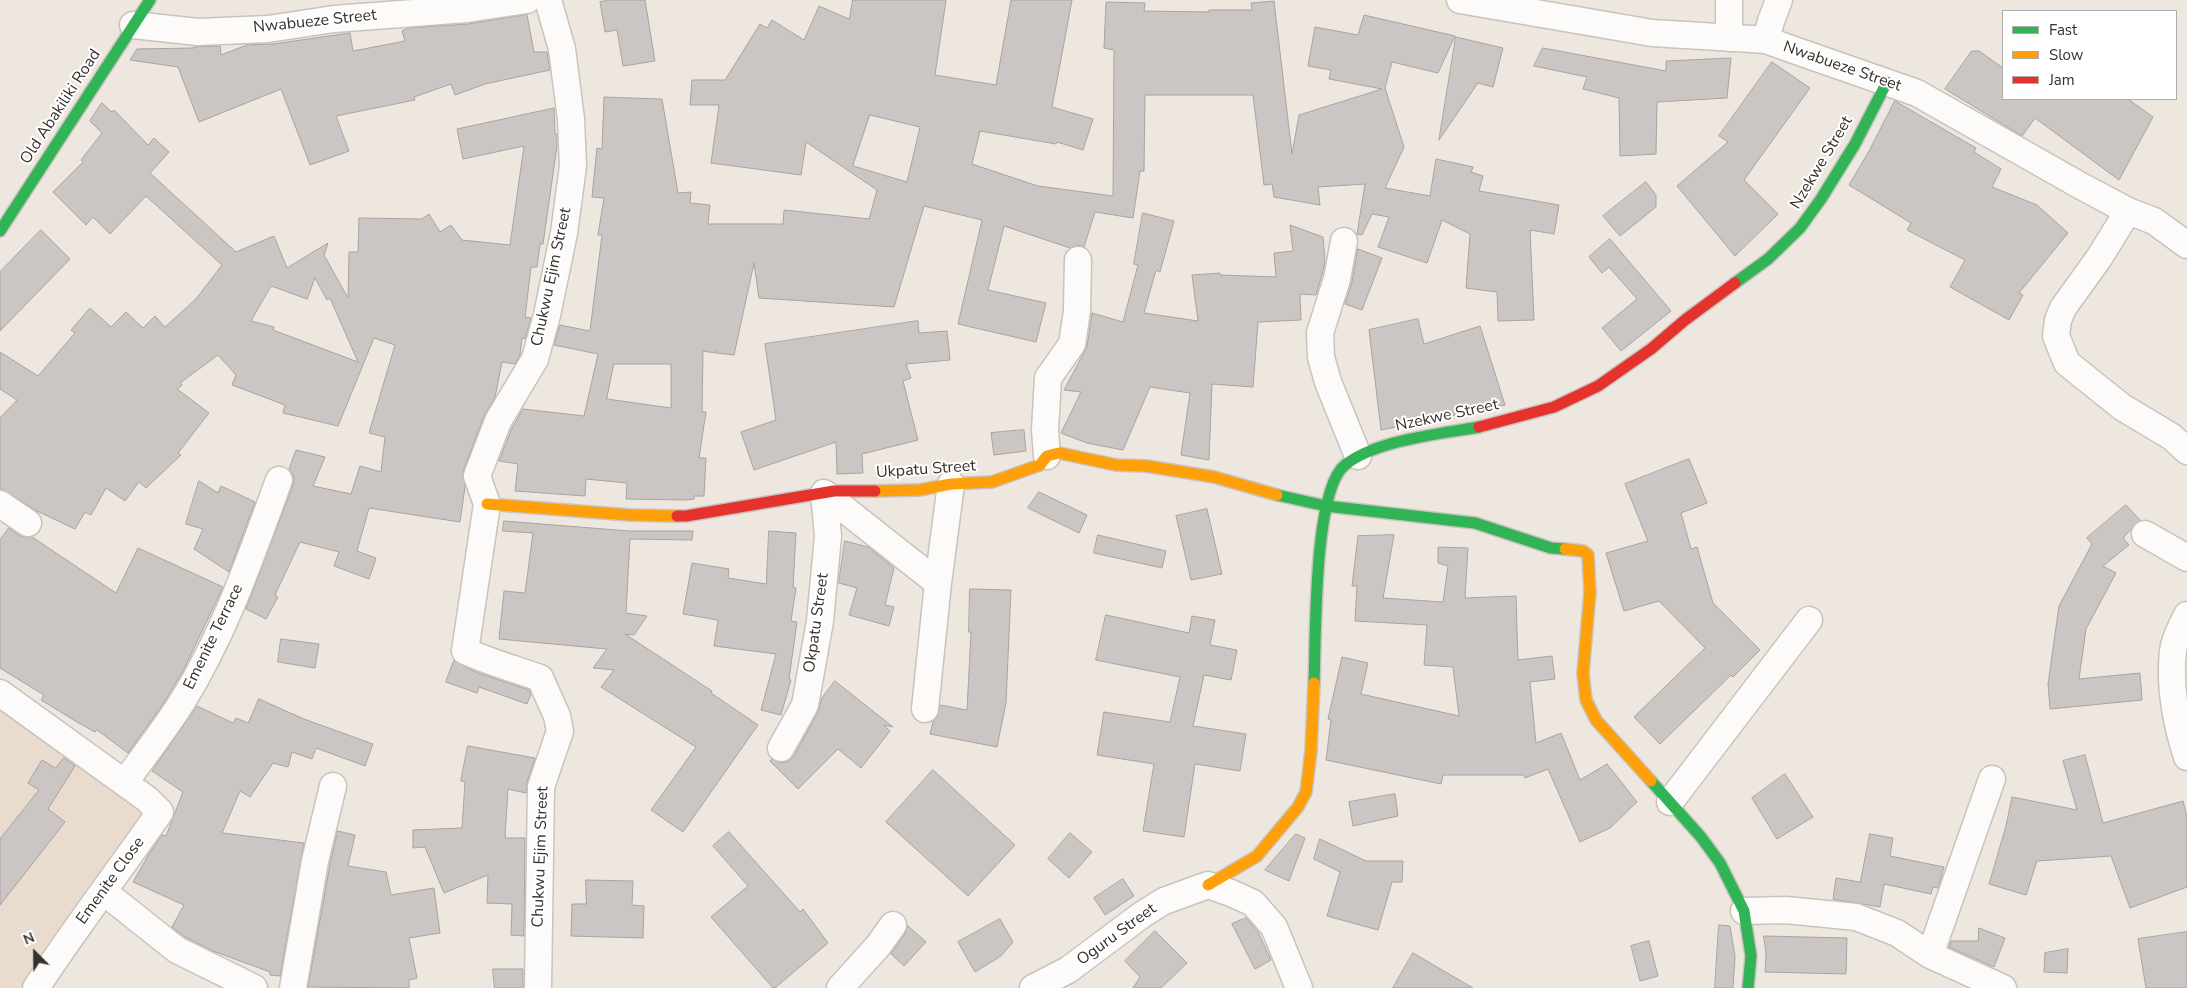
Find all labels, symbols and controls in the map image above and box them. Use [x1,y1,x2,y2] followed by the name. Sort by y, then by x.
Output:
[252,6,378,38] street label: Nwabueze Street
[2002,10,2177,100] legend
[2049,20,2077,40] text: Fast
[1780,38,1904,96] street label: Nwabueze Street
[2049,45,2083,65] text: Slow
[17,46,105,168] street label: Old Abakiliki Road
[2049,70,2075,90] text: Jam
[1787,113,1857,213] street label: Nzekwe Street
[528,206,576,348] street label: Chukwu Ejim Street
[1394,396,1500,436] street label: Nzekwe Street
[876,457,976,483] street label: Ukpatu Street
[801,572,833,674] street label: Okpatu Street
[180,581,248,693] street label: Emenite Terrace
[529,786,553,928] street label: Chukwu Ejim Street
[73,834,149,928] street label: Emenite Close
[1074,900,1160,970] street label: Oguru Street
[10,928,60,978] north arrow
[20,928,37,950] text: N

